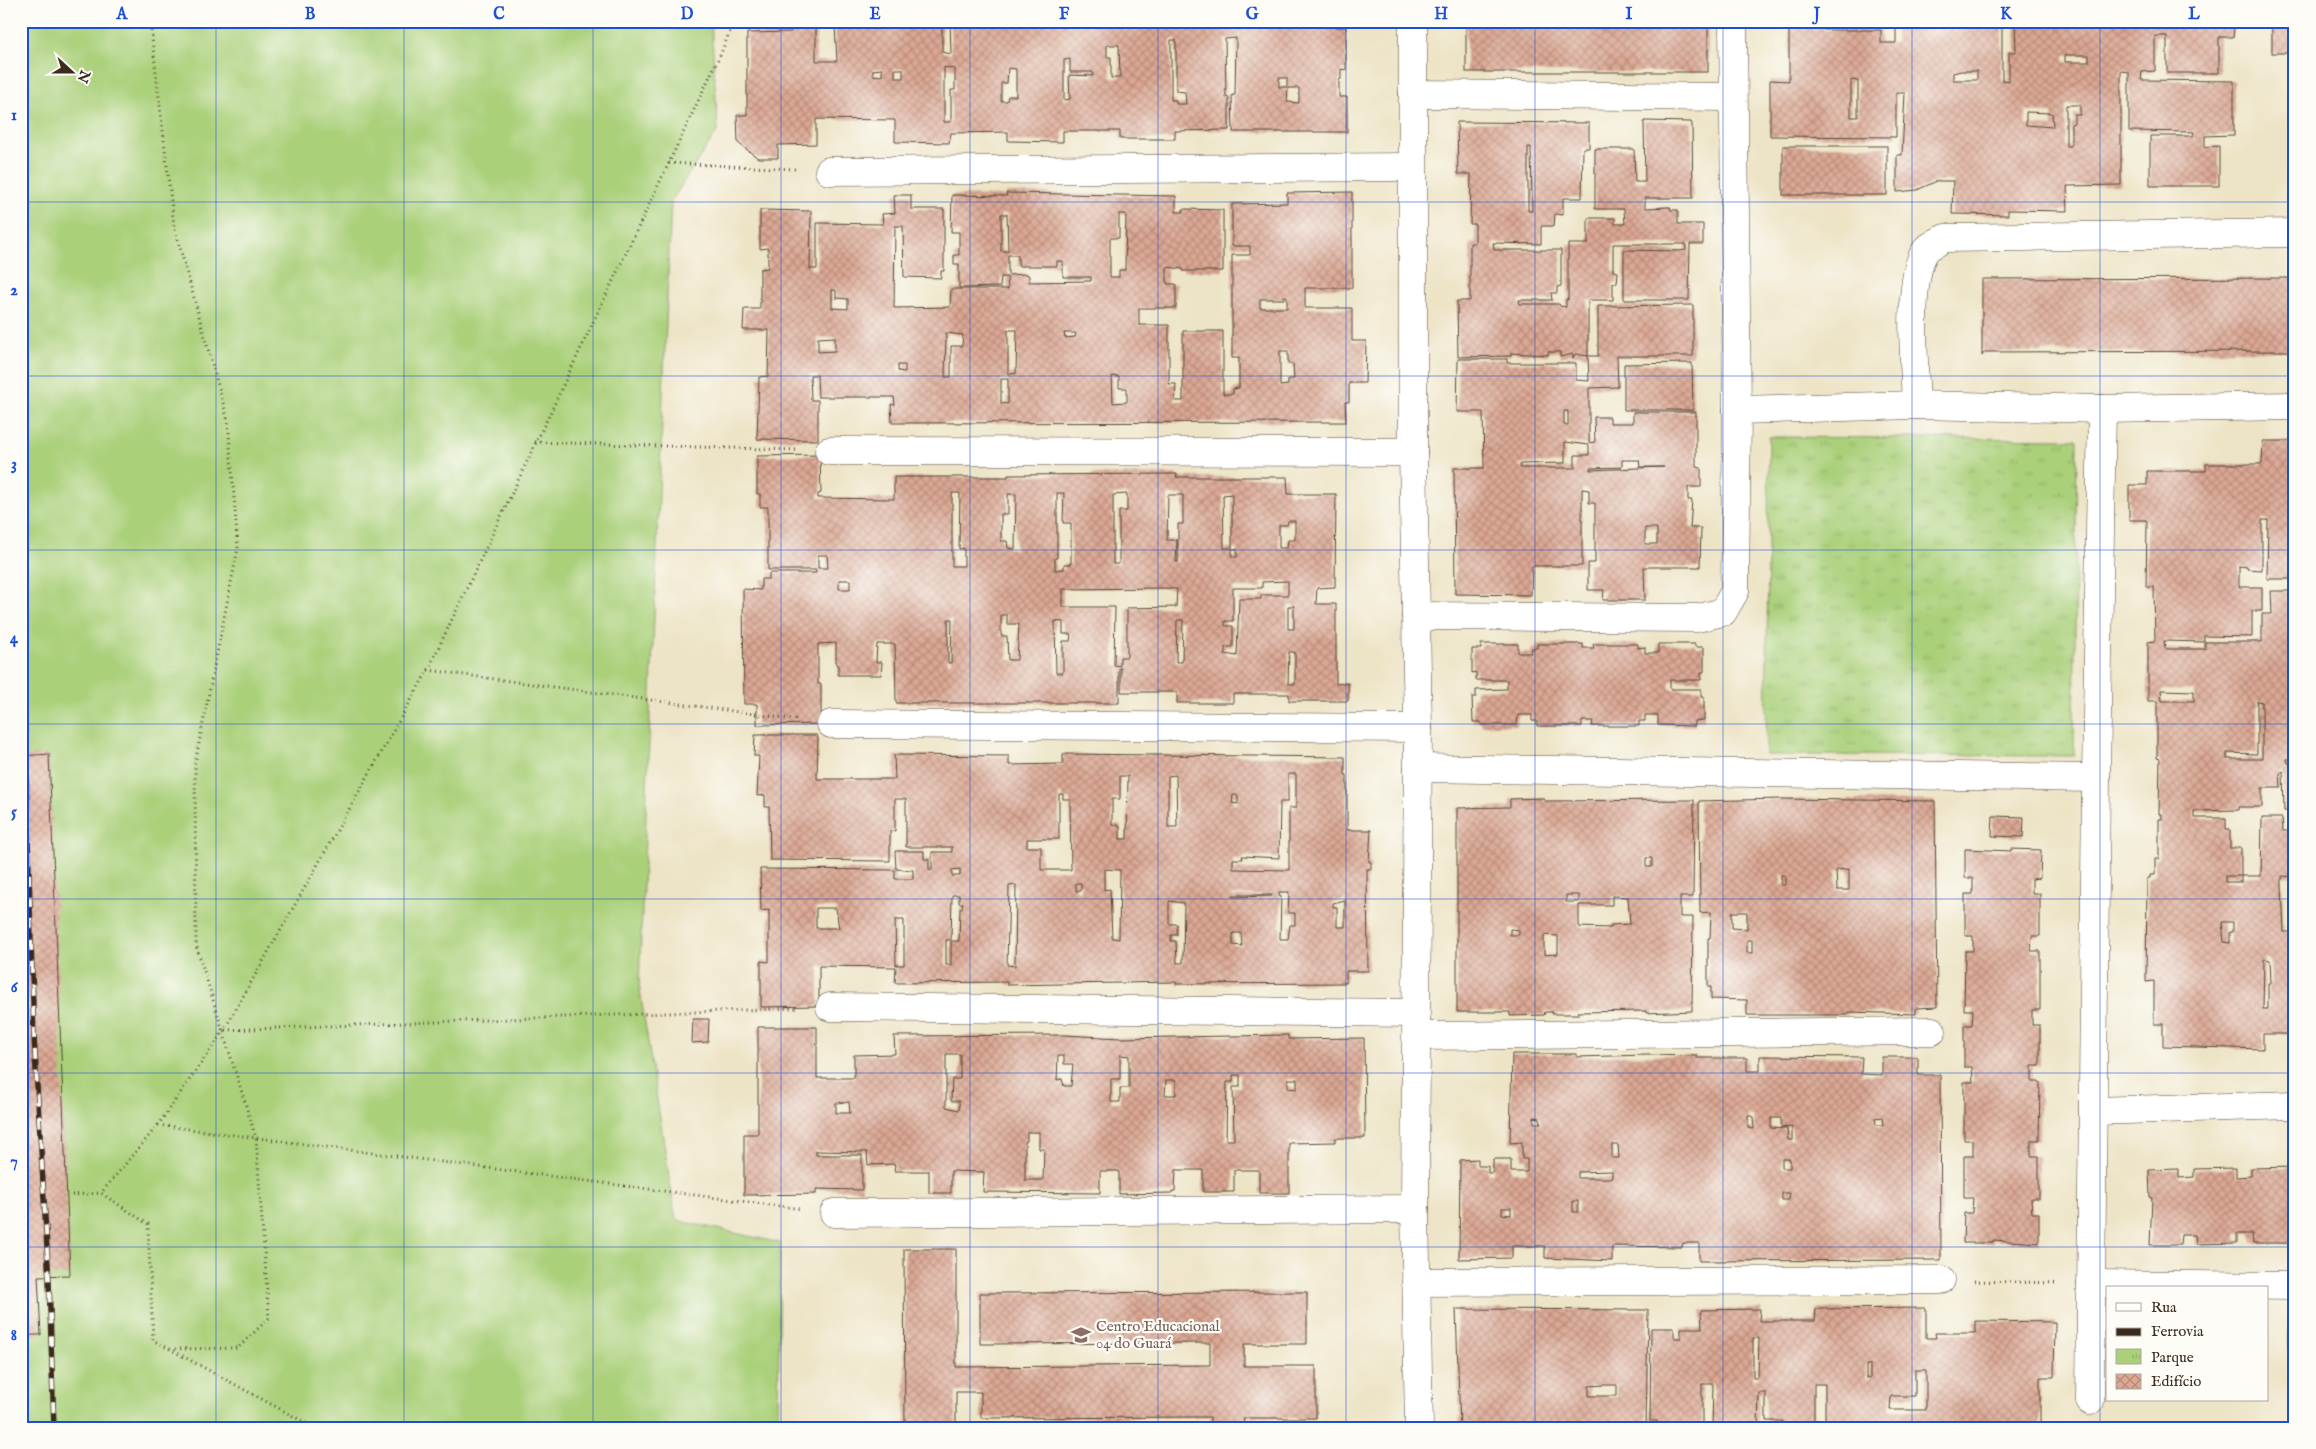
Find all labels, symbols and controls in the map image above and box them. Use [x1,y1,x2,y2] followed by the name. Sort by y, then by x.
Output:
[116,5,129,25] text: A
[305,5,316,25] text: B
[493,5,505,25] text: C
[681,5,694,25] text: D
[869,5,881,25] text: E
[1059,5,1070,25] text: F
[1246,5,1259,25] text: G
[1434,5,1448,25] text: H
[1626,5,1633,25] text: I
[1812,5,1821,25] text: J
[2000,5,2013,25] text: K
[2188,5,2200,25] text: L
[48,48,98,98] north arrow
[73,66,94,85] text: N
[11,106,17,126] text: 1
[10,281,18,301] text: 2
[11,455,17,475] text: 3
[10,629,19,649] text: 4
[11,803,17,823] text: 5
[11,978,19,998] text: 6
[10,1152,18,1172] text: 7
[2106,1286,2268,1402] legend
[2151,1298,2177,1317] text: Rua
[1096,1317,1221,1353] place label: Centro Educacional 04 do Guará
[2151,1322,2204,1341] text: Ferrovia
[1070,1324,1092,1346] school or university icon: Centro Educacional 04 do Guará
[11,1326,17,1346] text: 8
[2151,1348,2194,1367] text: Parque
[2151,1372,2201,1391] text: Edifício

